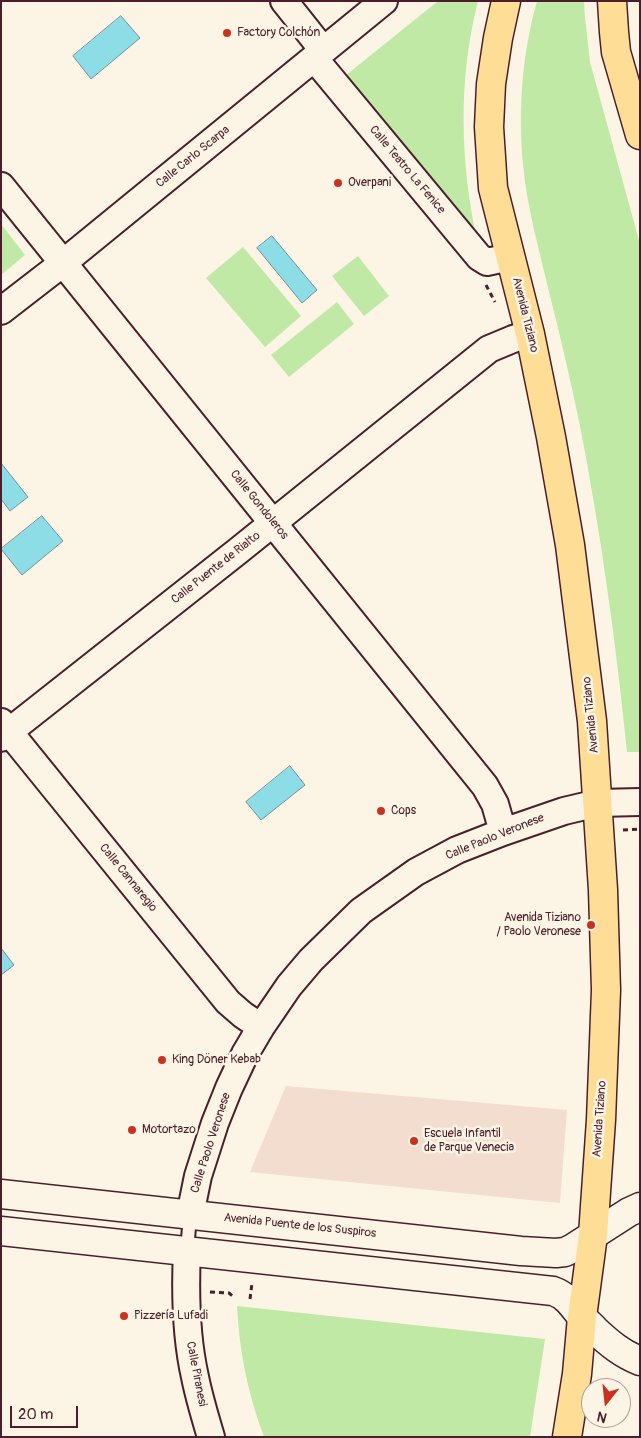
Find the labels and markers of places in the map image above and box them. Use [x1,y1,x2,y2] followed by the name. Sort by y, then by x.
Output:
[237,26,320,40] place label: Factory Colchón
[221,27,233,39] marker: Factory Colchón
[348,176,391,190] place label: Overpani
[332,177,344,189] marker: Overpani
[391,804,416,818] place label: Cops
[375,805,387,817] marker: Cops
[497,911,581,939] place label: Avenida Tiziano / Paolo Veronese
[585,919,597,931] marker: Avenida Tiziano / Paolo Veronese
[172,1053,261,1067] place label: King Döner Kebab
[156,1054,168,1066] marker: King Döner Kebab
[142,1123,196,1137] place label: Motortazo
[126,1124,138,1136] marker: Motortazo
[424,1127,514,1155] place label: Escuela Infantil de Parque Venecia
[408,1135,420,1147] marker: Escuela Infantil de Parque Venecia
[134,1309,208,1323] place label: Pizzería Lufadi
[118,1310,130,1322] marker: Pizzería Lufadi

